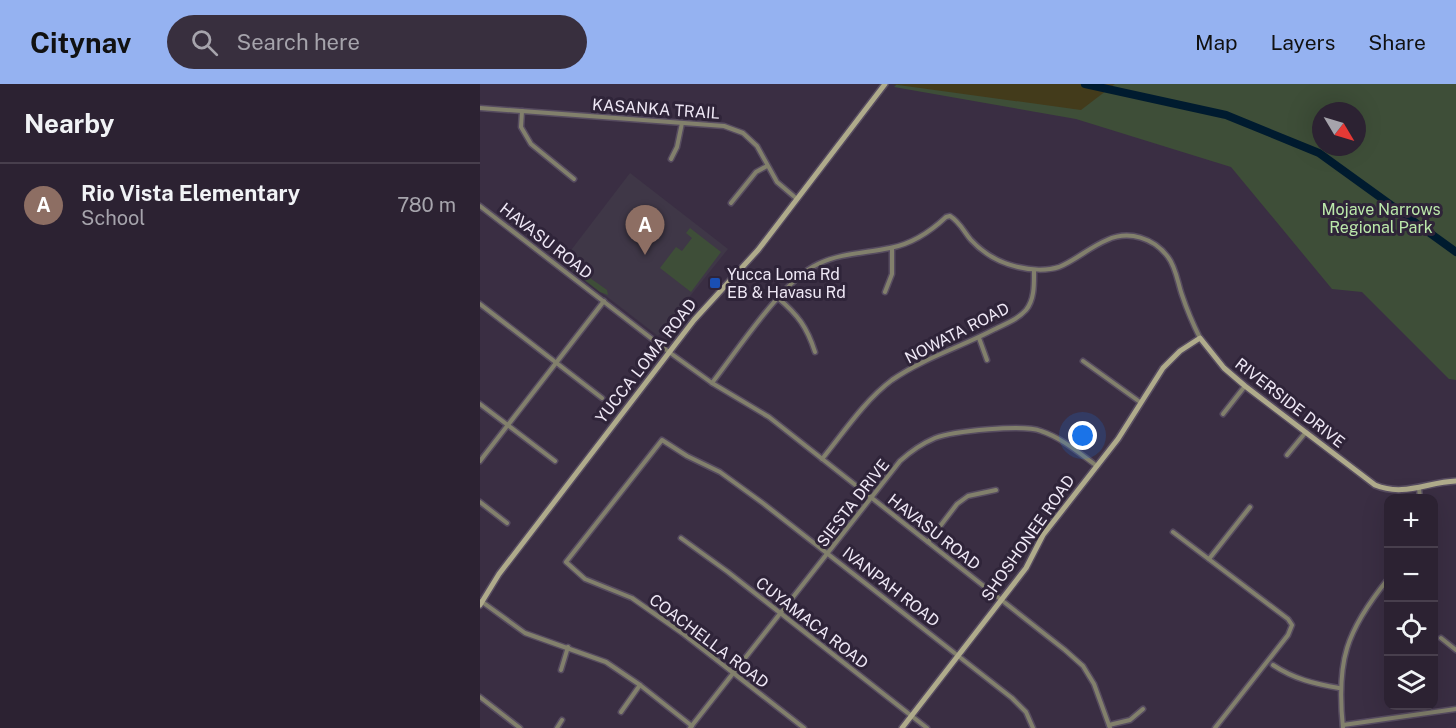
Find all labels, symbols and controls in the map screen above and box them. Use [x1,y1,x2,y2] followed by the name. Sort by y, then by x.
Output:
[167,15,587,69] search box
[30,26,131,59] text: Citynav
[188,26,221,59] icon: search
[236,29,360,55] text: Search here
[1195,30,1238,55] text: Map
[1271,30,1335,55] text: Layers
[1368,30,1426,55] text: Share
[591,95,721,123] street label: KASANKA TRAIL
[1312,102,1366,156] north arrow
[24,108,114,139] text: Nearby
[81,180,300,206] text: Rio Vista Elementary
[36,193,51,217] text: A
[397,193,456,217] text: 780 m
[496,199,596,283] street label: HAVASU ROAD
[1321,200,1441,237] park label: Mojave Narrows Regional Park
[81,206,145,230] text: School
[626,206,664,255] pin: A
[727,265,846,302] place label: Yucca Loma Rd EB & Havasu Rd
[708,276,722,290] marker: Yucca Loma Rd EB & Havasu Rd
[592,295,700,427] street label: YUCCA LOMA ROAD
[902,299,1012,367] street label: NOWATA ROAD
[1231,354,1349,452] street label: RIVERSIDE DRIVE
[1068,421,1097,450] your location
[813,455,893,551] street label: SIESTA DRIVE
[977,471,1079,605] street label: SHOSHONEE ROAD
[884,490,984,574] street label: HAVASU ROAD
[1384,494,1438,710] map controls
[1384,494,1438,548] button: +
[839,543,943,631] street label: IVANPAH ROAD
[1384,548,1438,602] button: −
[752,573,872,673] street label: CUYAMACA ROAD
[646,590,772,692] street label: COACHELLA ROAD
[1384,602,1438,656] button: locate
[1384,656,1438,710] button: layers

